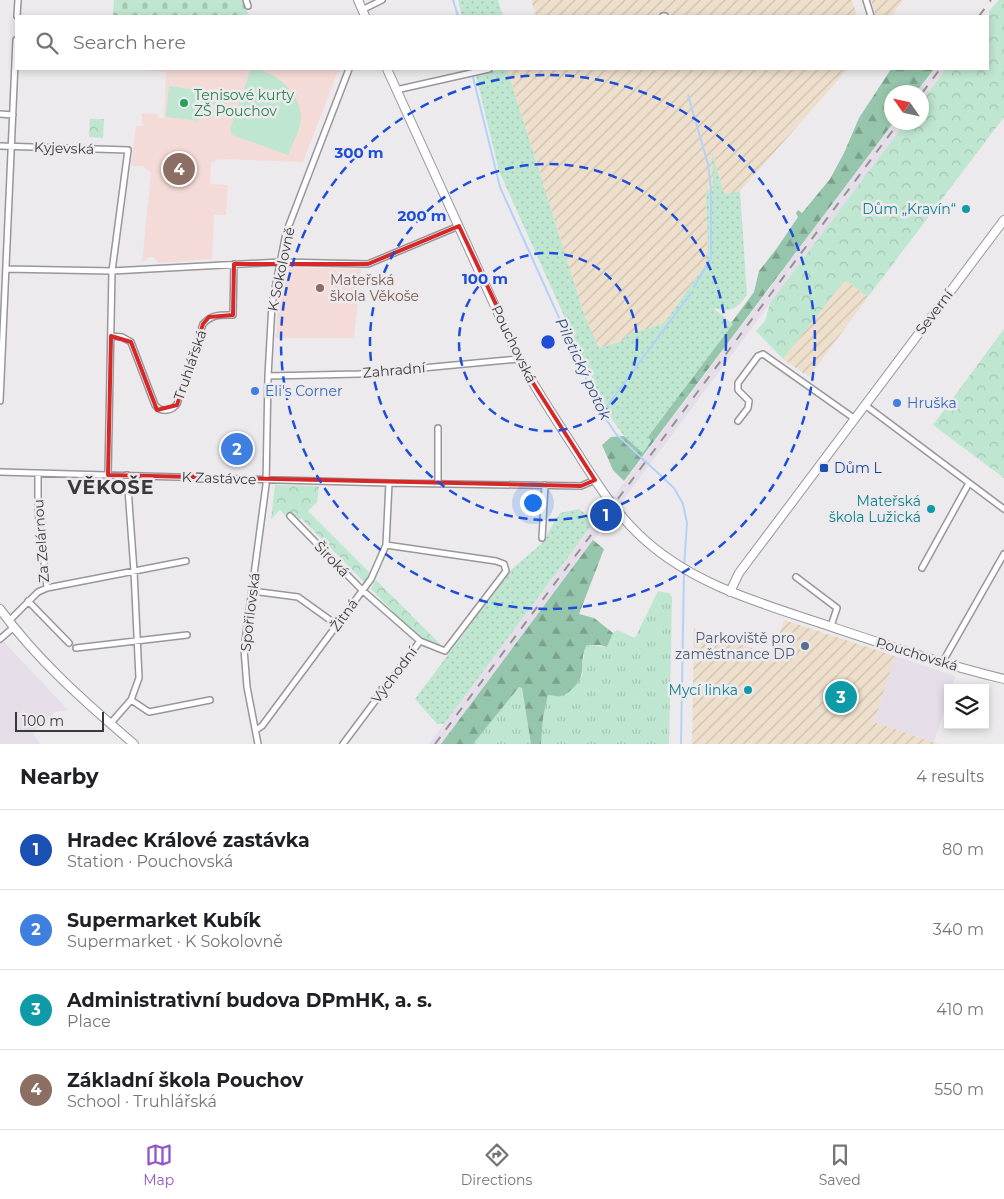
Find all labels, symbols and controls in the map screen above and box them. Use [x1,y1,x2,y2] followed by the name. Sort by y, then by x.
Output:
[15,15,989,70] search box
[33,29,61,57] icon: search
[73,31,186,54] text: Search here
[884,85,929,130] north arrow
[194,86,295,120] place label: Tenisové kurty ZŠ Pouchov
[178,97,190,109] marker: Tenisové kurty ZŠ Pouchov
[34,138,94,158] street label: Kyjevská
[333,143,384,162] text: 300 m
[163,150,195,188] pin: 4
[862,200,956,218] place label: Dům „Kravín“
[960,203,972,215] marker: Dům „Kravín“
[397,206,447,225] text: 200 m
[263,225,299,313] street label: K Sokolovně
[462,269,508,288] text: 100 m
[330,271,419,305] place label: Mateřská škola Věkoše
[314,282,326,294] marker: Mateřská škola Věkoše
[911,285,957,338] street label: Severní
[487,302,541,386] street label: Pouchovská
[551,315,616,424] water label: Piletický potok
[170,327,210,403] street label: Truhlářská
[539,333,557,351] centre of rings
[362,358,427,382] street label: Zahradní
[265,382,343,400] place label: Eli's Corner
[249,385,261,397] marker: Eli's Corner
[907,394,957,412] place label: Hruška
[891,397,903,409] marker: Hruška
[221,430,253,468] pin: 2
[834,459,882,477] place label: Dům L
[818,462,830,474] marker: Dům L
[181,468,257,488] street label: K Zastávce
[67,475,154,499] district label: VĚKOŠE
[520,490,546,516] your location
[829,492,921,526] place label: Mateřská škola Lužická
[590,496,622,534] pin: 1
[29,499,53,583] street label: Za Zelárnou
[925,503,937,515] marker: Mateřská škola Lužická
[311,537,353,581] street label: Široká
[236,572,264,652] street label: Spořilovská
[326,595,362,635] street label: Žitná
[675,629,795,663] place label: Parkoviště pro zaměstnance DP
[874,633,960,675] street label: Pouchovská
[799,640,811,652] marker: Parkoviště pro zaměstnance DP
[367,642,422,707] street label: Východní
[825,678,857,716] pin: 3
[669,681,738,699] place label: Mycí linka
[742,684,754,696] marker: Mycí linka
[944,684,989,729] map controls
[944,684,989,729] button: layers
[15,709,104,732] scale bar
[22,712,64,730] text: 100 m
[20,764,99,789] text: Nearby
[916,767,984,786] text: 4 results
[67,829,310,852] text: Hradec Králové zastávka
[33,840,39,859] text: 1
[942,840,984,859] text: 80 m
[67,852,233,871] text: Station · Pouchovská
[67,909,261,932] text: Supermarket Kubík
[31,920,41,939] text: 2
[933,920,984,939] text: 340 m
[67,932,283,951] text: Supermarket · K Sokolovně
[67,989,432,1012] text: Administrativní budova DPmHK, a. s.
[31,1000,41,1019] text: 3
[936,1000,984,1019] text: 410 m
[67,1012,111,1031] text: Place
[67,1069,303,1092] text: Základní škola Pouchov
[30,1080,42,1099] text: 4
[934,1080,984,1099] text: 550 m
[67,1092,217,1111] text: School · Truhlářská
[143,1141,174,1189] tab: Map
[461,1141,532,1189] tab: Directions
[819,1141,861,1189] tab: Saved

